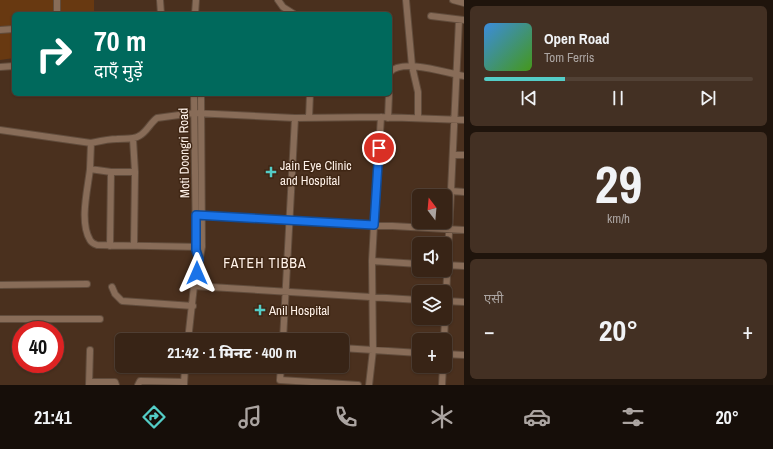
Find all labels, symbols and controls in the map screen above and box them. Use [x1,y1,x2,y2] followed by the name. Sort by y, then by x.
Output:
[94,22,146,60] text: 70 m
[28,28,80,80] icon: right
[544,28,610,49] text: Open Road
[544,49,594,66] text: Tom Ferris
[94,58,143,83] text: दाएँ मुड़ें
[518,87,540,109] icon: previous
[607,87,629,109] icon: pause
[697,87,719,109] icon: next
[175,108,193,198] street label: Moti Doongri Road
[362,131,396,165] pin
[368,137,390,159] icon: arrive
[595,149,642,219] text: 29
[280,157,352,189] place label: Jain Eye Clinic and Hospital
[265,166,277,178] marker: Jain Eye Clinic and Hospital
[412,189,452,229] north arrow
[412,189,452,373] map controls
[607,210,630,227] text: km/h
[412,237,452,277] button: sound
[176,252,218,294] position arrow
[223,254,307,272] district label: FATEH TIBBA
[412,285,452,325] button: layers
[484,290,503,307] text: एसी
[268,302,329,319] place label: Anil Hospital
[254,304,266,316] marker: Anil Hospital
[599,310,638,350] text: 20°
[484,316,495,346] text: −
[742,316,753,346] text: +
[12,321,64,373] speed limit sign: 40
[412,333,452,373] button: +
[167,342,297,363] text: 21:42 · 1 मिनट · 400 m
[140,403,168,431] icon: directions
[236,403,264,431] icon: music
[332,403,360,431] icon: phone
[428,403,456,431] icon: climate
[523,403,551,431] icon: car
[619,403,647,431] icon: filters
[34,405,72,430] text: 21:41
[715,405,739,430] text: 20°

